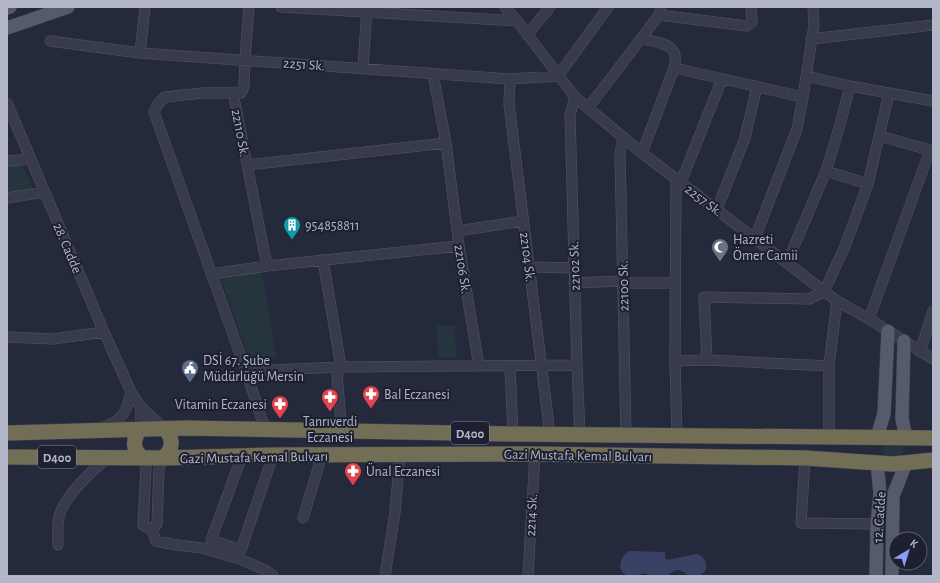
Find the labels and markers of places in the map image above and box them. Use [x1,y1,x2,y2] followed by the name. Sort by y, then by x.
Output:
[282,215,302,240] building icon: 954858811
[305,219,360,233] place label: 954858811
[733,233,798,263] place label: Hazreti Ömer Camii
[710,237,730,262] mosque icon: Hazreti Ömer Camii
[203,351,304,384] place label: DSİ 67. Şube Müdürlüğü Mersin
[180,358,200,383] public building icon: DSİ 67. Şube Müdürlüğü Mersin
[361,384,381,409] pharmacy icon: Bal Eczanesi
[320,387,340,412] pharmacy icon: Tanrıverdi Eczanesi
[384,388,450,402] place label: Bal Eczanesi
[270,394,290,419] pharmacy icon: Vitamin Eczanesi
[175,398,267,412] place label: Vitamin Eczanesi
[303,415,357,445] place label: Tanrıverdi Eczanesi
[343,461,363,486] pharmacy icon: Ünal Eczanesi
[366,462,440,479] place label: Ünal Eczanesi

